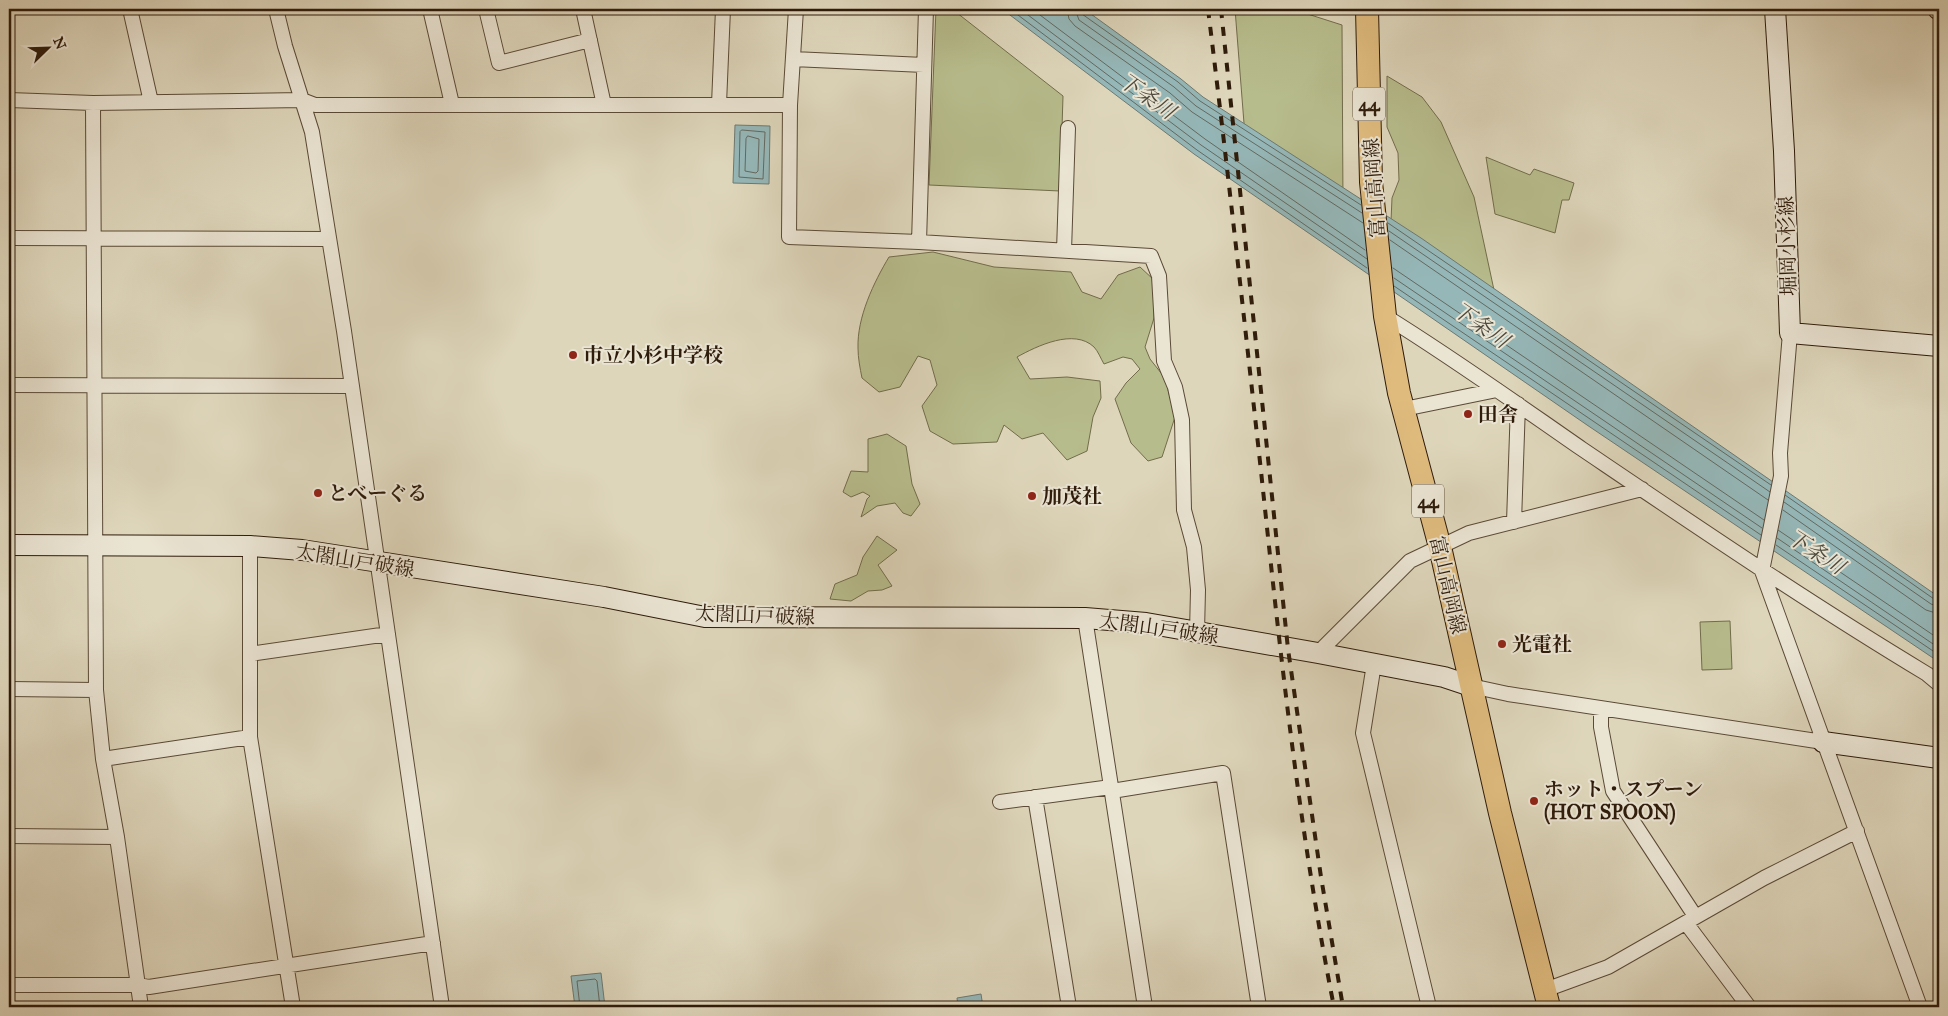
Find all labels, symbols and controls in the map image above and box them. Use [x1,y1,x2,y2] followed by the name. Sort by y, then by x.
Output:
[22,22,72,72] north arrow
[49,34,70,52] text: N
[1114,67,1182,126] water label: 下条川
[1353,88,1385,120] road number: 44
[1359,137,1389,239] street label: 富山高岡線
[1773,196,1801,296] street label: 堀岡小杉線
[1448,296,1516,355] water label: 下条川
[583,343,723,367] place label: 市立小杉中学校
[567,349,579,361] marker: 市立小杉中学校
[1478,402,1518,426] place label: 田舎
[1462,408,1474,420] marker: 田舎
[328,481,427,505] place label: とべーぐる
[1042,484,1102,508] place label: 加茂社
[1412,484,1444,518] road number: 44
[312,487,324,499] marker: とべーぐる
[1026,490,1038,502] marker: 加茂社
[1783,524,1851,581] water label: 下条川
[1425,534,1471,636] street label: 富山高岡線
[294,539,416,581] street label: 太閤山戸破線
[695,601,815,629] street label: 太閤山戸破線
[1098,608,1220,648] street label: 太閤山戸破線
[1512,632,1572,656] place label: 光電社
[1496,638,1508,650] marker: 光電社
[1544,777,1703,825] place label: ホット・スプーン (HOT SPOON)
[1528,795,1540,807] marker: ホット・スプーン (HOT SPOON)

